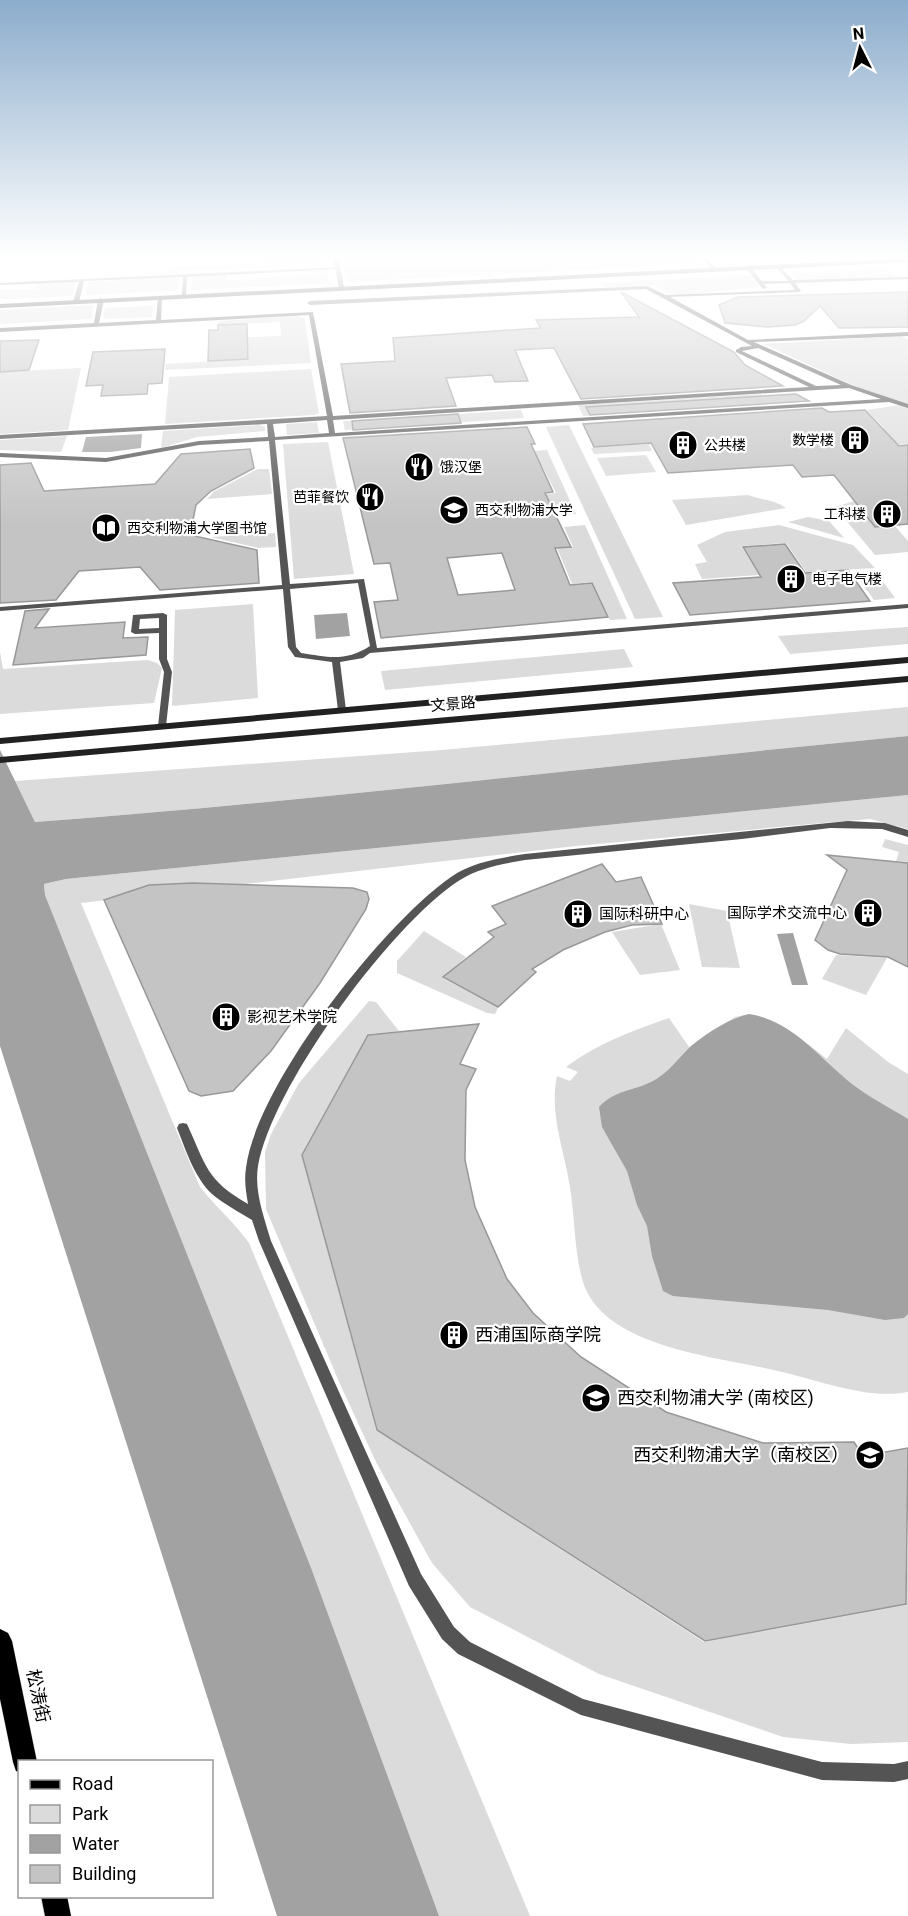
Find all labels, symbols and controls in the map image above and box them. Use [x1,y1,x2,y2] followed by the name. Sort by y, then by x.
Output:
[830,18,890,78] north arrow
[852,24,865,44] text: N
[839,424,871,456] building icon: 数学楼
[667,429,699,461] building icon: 公共楼
[792,432,834,448] place label: 数学楼
[704,437,746,453] place label: 公共楼
[403,451,435,483] restaurant icon: 饿汉堡
[440,459,482,475] place label: 饿汉堡
[354,481,386,513] restaurant icon: 芭菲餐饮
[293,489,349,505] place label: 芭菲餐饮
[438,494,470,526] school or university icon: 西交利物浦大学
[871,498,903,530] building icon: 工科楼
[475,502,573,518] place label: 西交利物浦大学
[824,506,866,522] place label: 工科楼
[90,512,122,544] library icon: 西交利物浦大学图书馆
[127,520,267,536] place label: 西交利物浦大学图书馆
[775,563,807,595] building icon: 电子电气楼
[812,571,882,587] place label: 电子电气楼
[430,693,476,715] street label: 文景路
[852,897,884,929] building icon: 国际学术交流中心
[562,898,594,930] building icon: 国际科研中心
[727,904,847,922] place label: 国际学术交流中心
[599,905,689,923] place label: 国际科研中心
[210,1001,242,1033] building icon: 影视艺术学院
[247,1008,337,1026] place label: 影视艺术学院
[438,1319,470,1351] building icon: 西浦国际商学院
[475,1324,601,1345] place label: 西浦国际商学院
[580,1382,612,1414] school or university icon: 西交利物浦大学 (南校区)
[617,1387,814,1409] place label: 西交利物浦大学 (南校区)
[854,1439,886,1471] school or university icon: 西交利物浦大学（南校区）
[633,1444,849,1465] place label: 西交利物浦大学（南校区）
[23,1667,54,1724] street label: 松涛街
[18,1760,213,1898] legend
[72,1773,113,1794] text: Road
[72,1803,109,1824] text: Park
[72,1833,119,1854] text: Water
[72,1863,136,1884] text: Building

